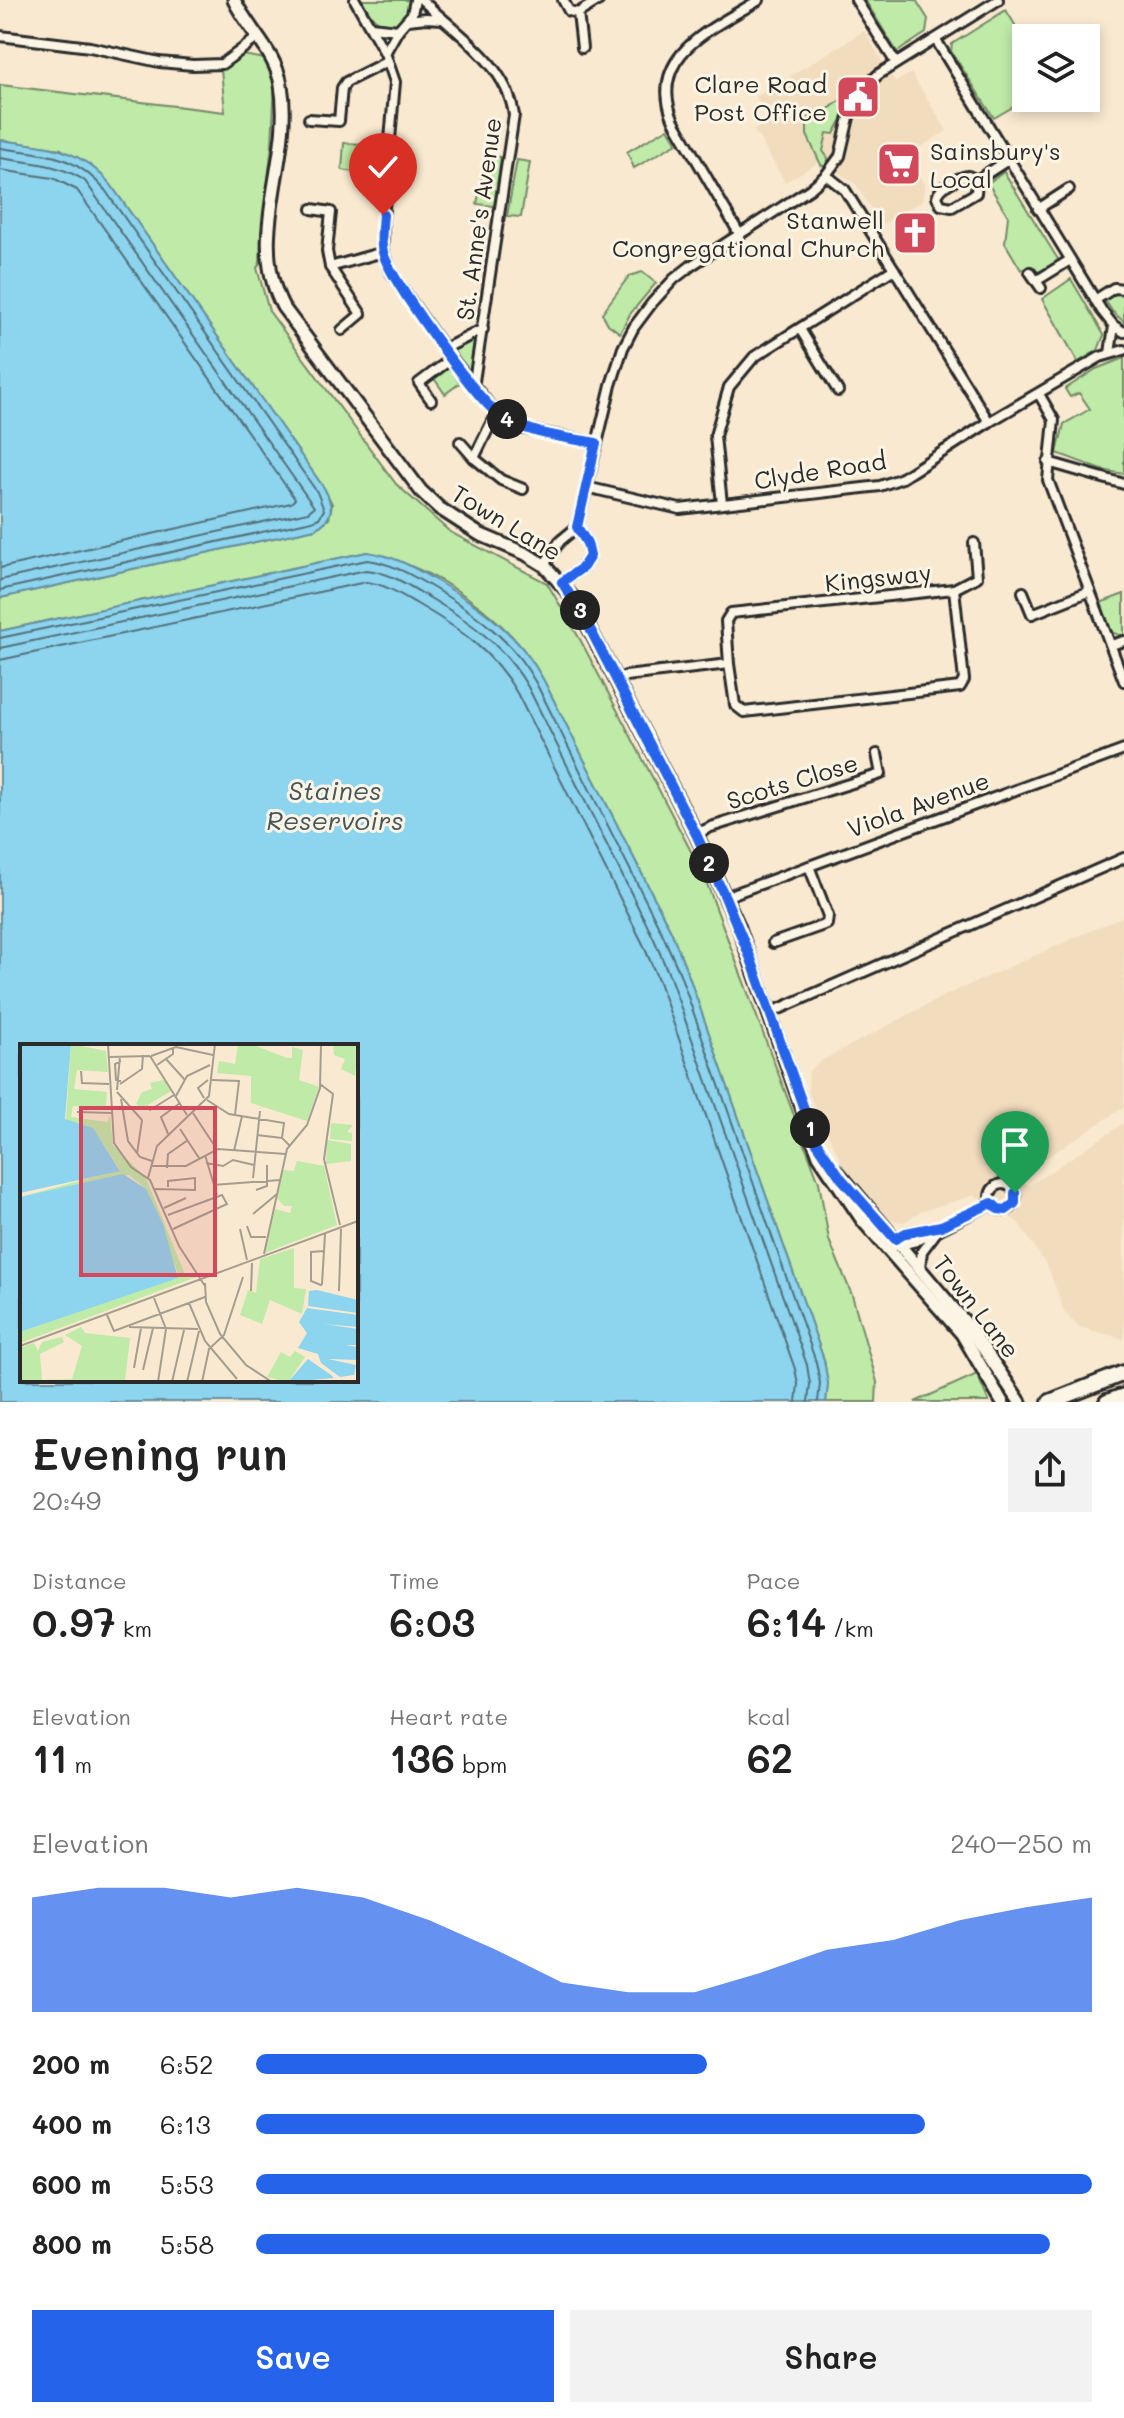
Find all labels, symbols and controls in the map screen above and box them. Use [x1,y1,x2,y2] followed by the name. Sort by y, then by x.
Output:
[1012,24,1100,112] map controls
[1012,24,1100,112] button: layers
[694,68,827,127] place label: Clare Road Post Office
[834,73,882,121] public building icon: Clare Road Post Office
[448,116,508,322] street label: St. Anne's Avenue
[349,133,417,215] pin
[930,135,1061,194] place label: Sainsbury's Local
[875,140,923,188] supermarket icon: Sainsbury's Local
[361,145,405,189] icon: check
[612,204,884,263] place label: Stanwell Congregational Church
[891,209,939,257] church icon: Stanwell Congregational Church
[487,399,527,439] pin: 4
[500,404,514,433] text: 4
[752,444,888,496] street label: Clyde Road
[446,477,568,567] street label: Town Lane
[823,556,933,598] street label: Kingsway
[560,590,600,630] pin: 3
[573,595,587,624] text: 3
[723,746,861,816] street label: Scots Close
[843,764,993,844] street label: Viola Avenue
[266,773,404,837] water label: Staines Reservoirs
[689,843,729,883] pin: 2
[703,848,715,877] text: 2
[20,1044,358,1382] inset map
[790,1108,830,1148] pin: 1
[981,1111,1049,1193] pin
[805,1113,815,1142] text: 1
[993,1123,1037,1167] icon: arrive
[927,1248,1027,1364] street label: Town Lane
[32,1424,287,1481] text: Evening run
[1008,1428,1092,1512] button: share
[32,1483,101,1517] text: 20:49
[32,1566,127,1595] text: Distance
[389,1566,439,1595] text: Time
[747,1566,800,1595] text: Pace
[32,1595,116,1647] text: 0.97
[389,1595,475,1647] text: 6:03
[747,1595,826,1647] text: 6:14
[116,1614,152,1643] text: km
[826,1614,874,1643] text: /km
[32,1702,131,1731] text: Elevation
[389,1702,508,1731] text: Heart rate
[747,1702,791,1731] text: kcal
[32,1731,68,1783] text: 11
[389,1731,455,1783] text: 136
[747,1731,793,1783] text: 62
[68,1750,92,1779] text: m
[455,1750,507,1779] text: bpm
[32,1826,149,1860] text: Elevation
[950,1826,1092,1860] text: 240–250 m
[32,2047,110,2081] text: 200 m
[160,2047,213,2081] text: 6:52
[32,2107,112,2141] text: 400 m
[160,2107,211,2141] text: 6:13
[32,2167,111,2201] text: 600 m
[160,2167,214,2201] text: 5:53
[32,2227,112,2261] text: 800 m
[160,2227,214,2261] text: 5:58
[32,2310,554,2402] button: Save
[570,2310,1092,2402] button: Share

